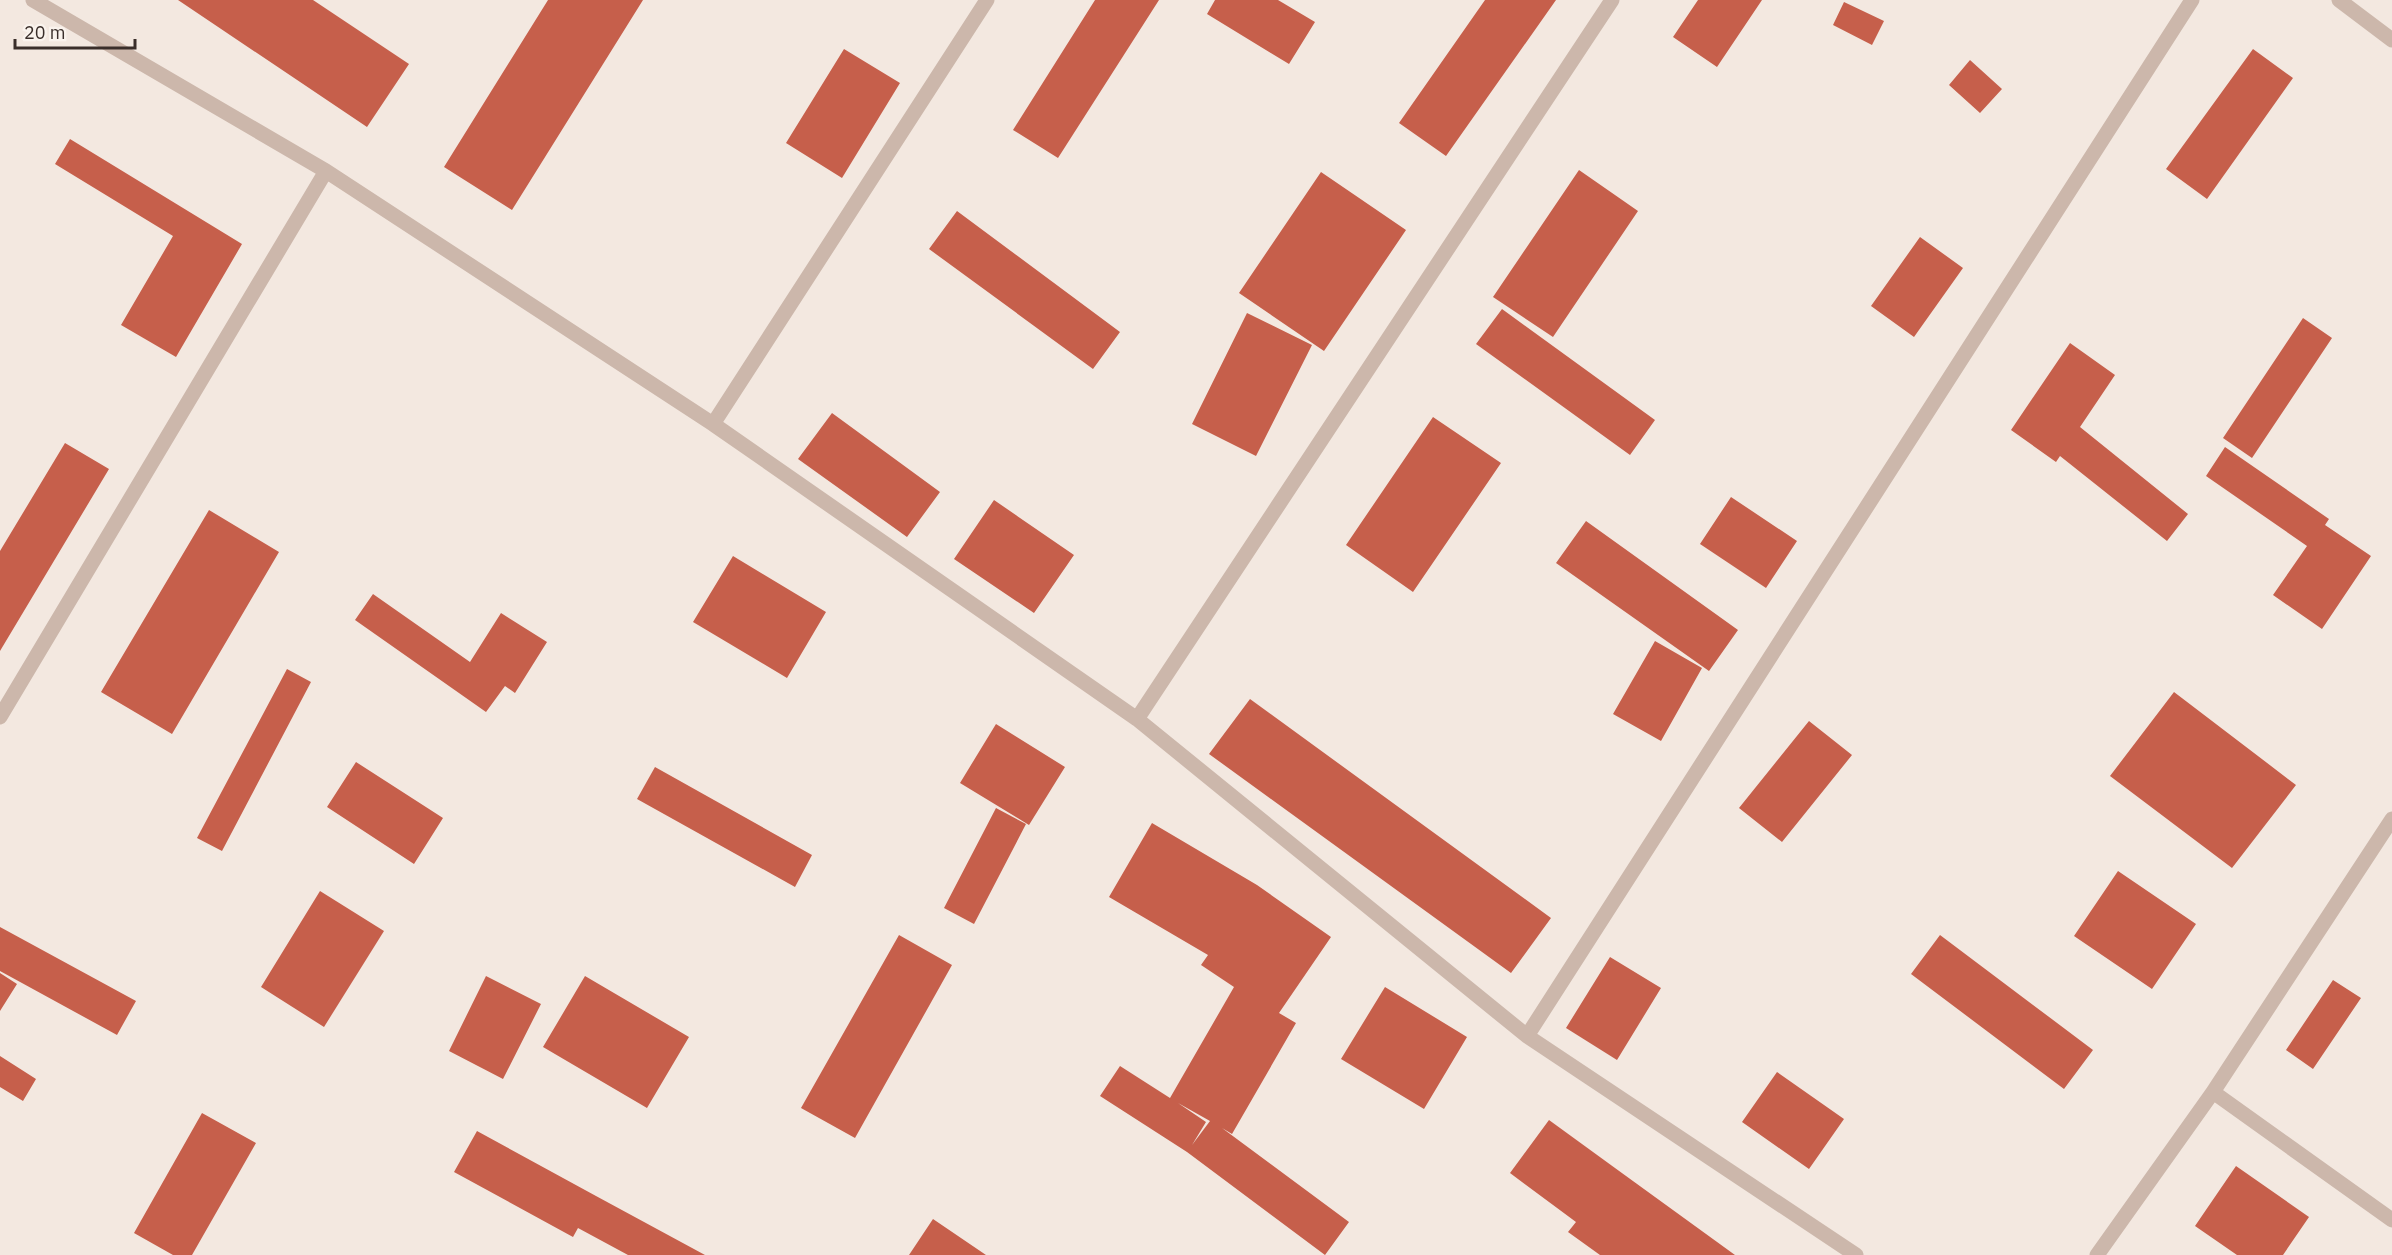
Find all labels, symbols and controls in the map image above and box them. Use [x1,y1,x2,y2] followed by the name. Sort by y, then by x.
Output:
[15,12,135,50] scale bar
[24,21,66,44] text: 20 m

